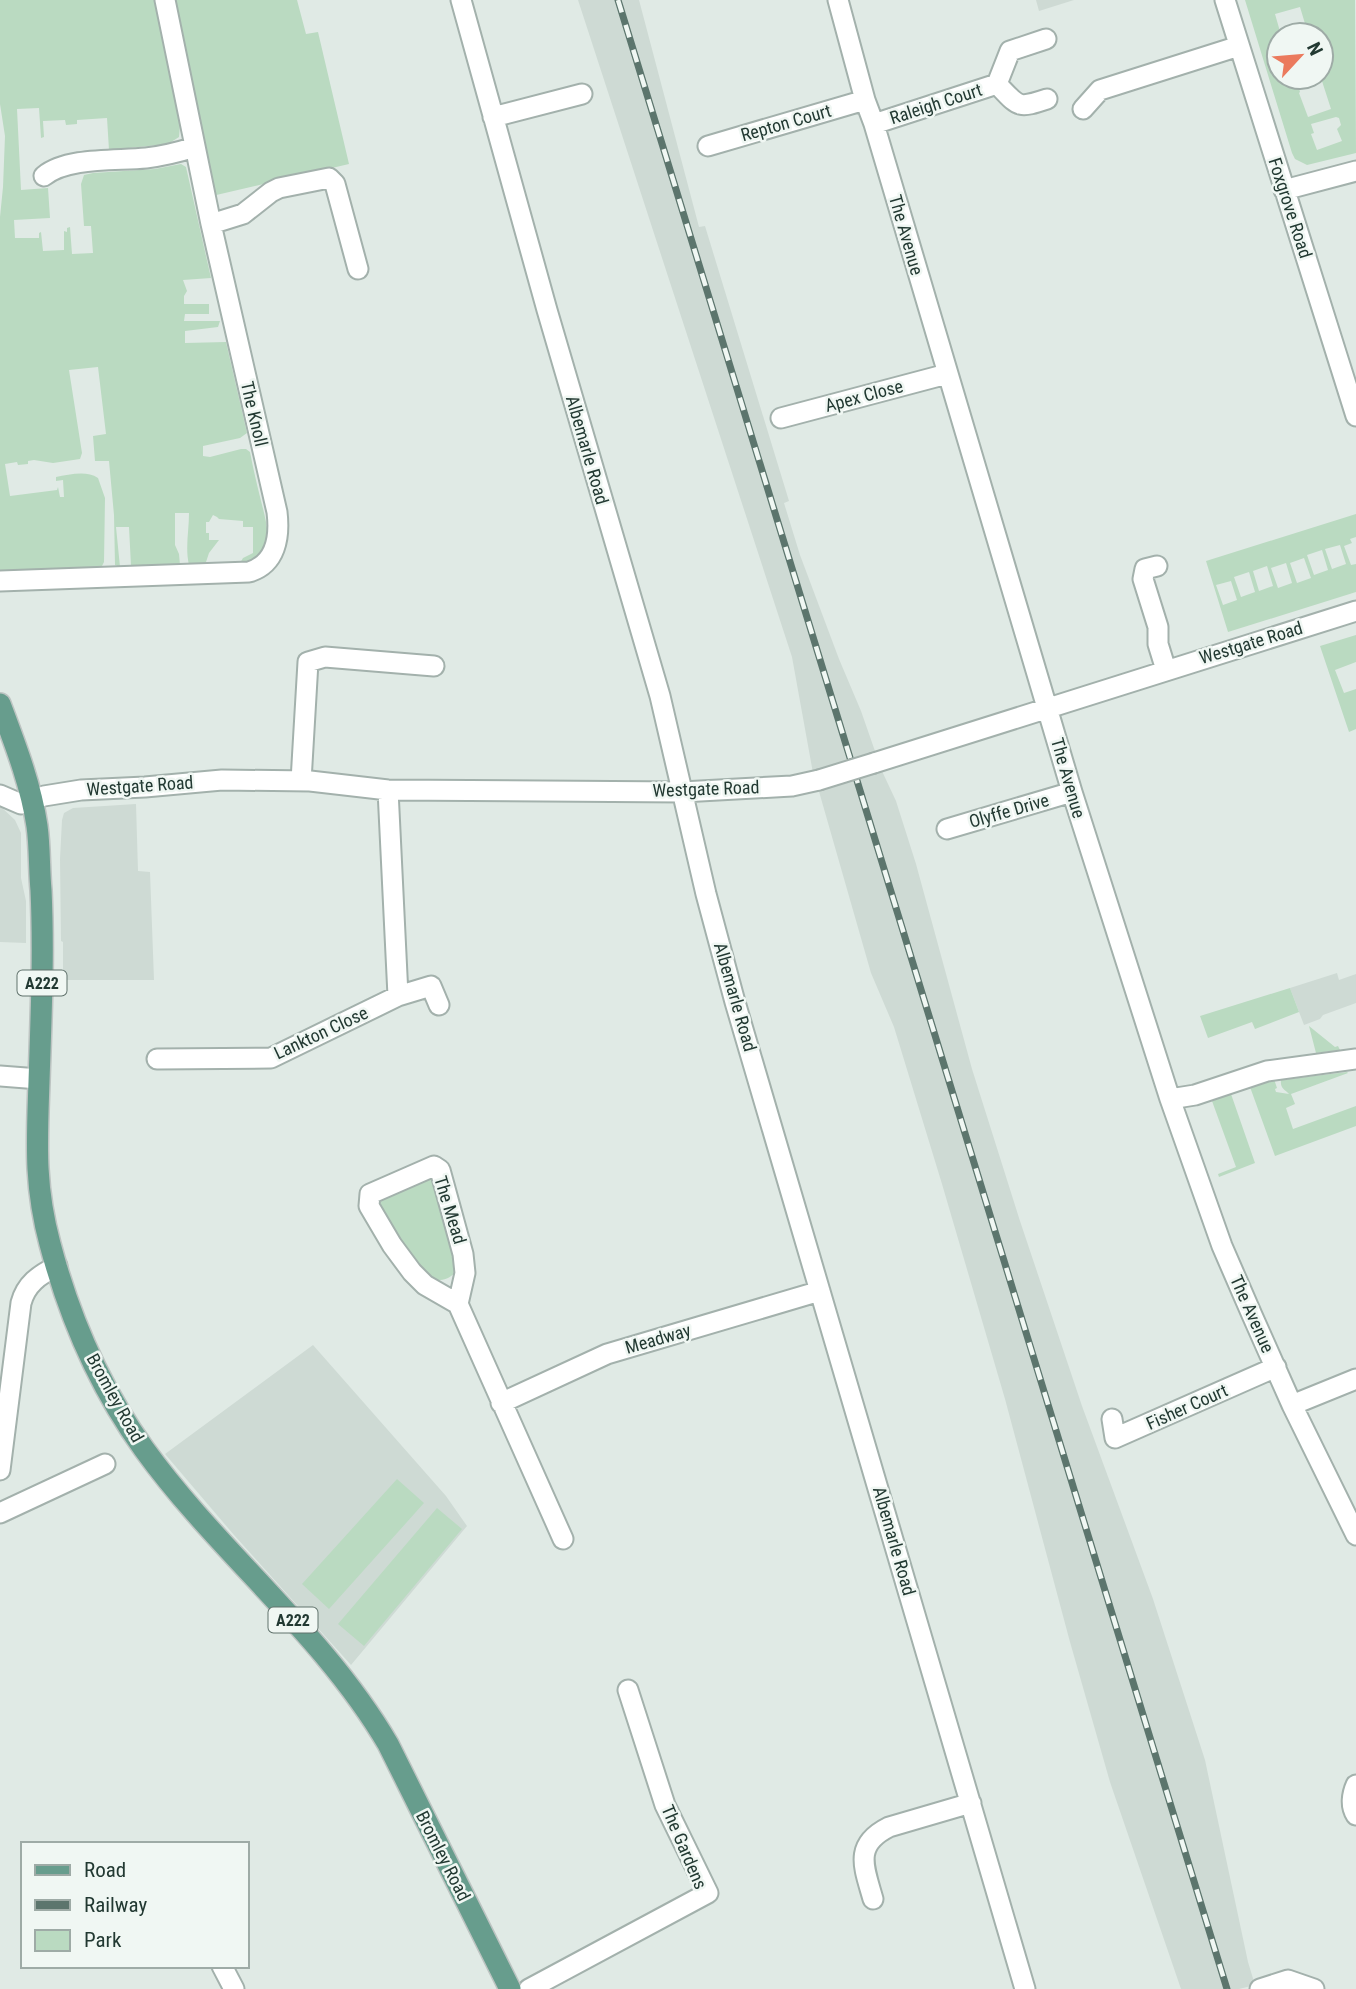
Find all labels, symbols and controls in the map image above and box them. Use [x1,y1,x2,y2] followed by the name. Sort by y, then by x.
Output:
[1265,21,1335,91] north arrow
[1302,38,1328,59] text: N
[887,79,985,128] street label: Raleigh Court
[738,100,834,145] street label: Repton Court
[1264,155,1317,261] street label: Foxgrove Road
[885,192,928,277] street label: The Avenue
[823,375,905,416] street label: Apex Close
[237,379,272,449] street label: The Knoll
[562,393,613,507] street label: Albemarle Road
[1197,617,1305,668] street label: Westgate Road
[1047,735,1090,820] street label: The Avenue
[86,771,194,800] street label: Westgate Road
[652,776,760,801] street label: Westgate Road
[966,789,1051,832] street label: Olyffe Drive
[710,940,761,1054] street label: Albemarle Road
[18,970,66,995] road number: A222
[271,1002,371,1063] street label: Lankton Close
[430,1173,471,1246] street label: The Mead
[1226,1272,1279,1356] street label: The Avenue
[623,1319,694,1358] street label: Meadway
[83,1350,148,1446] street label: Bromley Road
[1143,1379,1231,1434] street label: Fisher Court
[869,1484,920,1598] street label: Albemarle Road
[268,1608,318,1632] road number: A222
[657,1802,712,1892] street label: The Gardens
[412,1807,475,1904] street label: Bromley Road
[21,1842,248,1968] legend
[84,1858,126,1882] text: Road
[84,1893,147,1917] text: Railway
[84,1928,122,1952] text: Park

